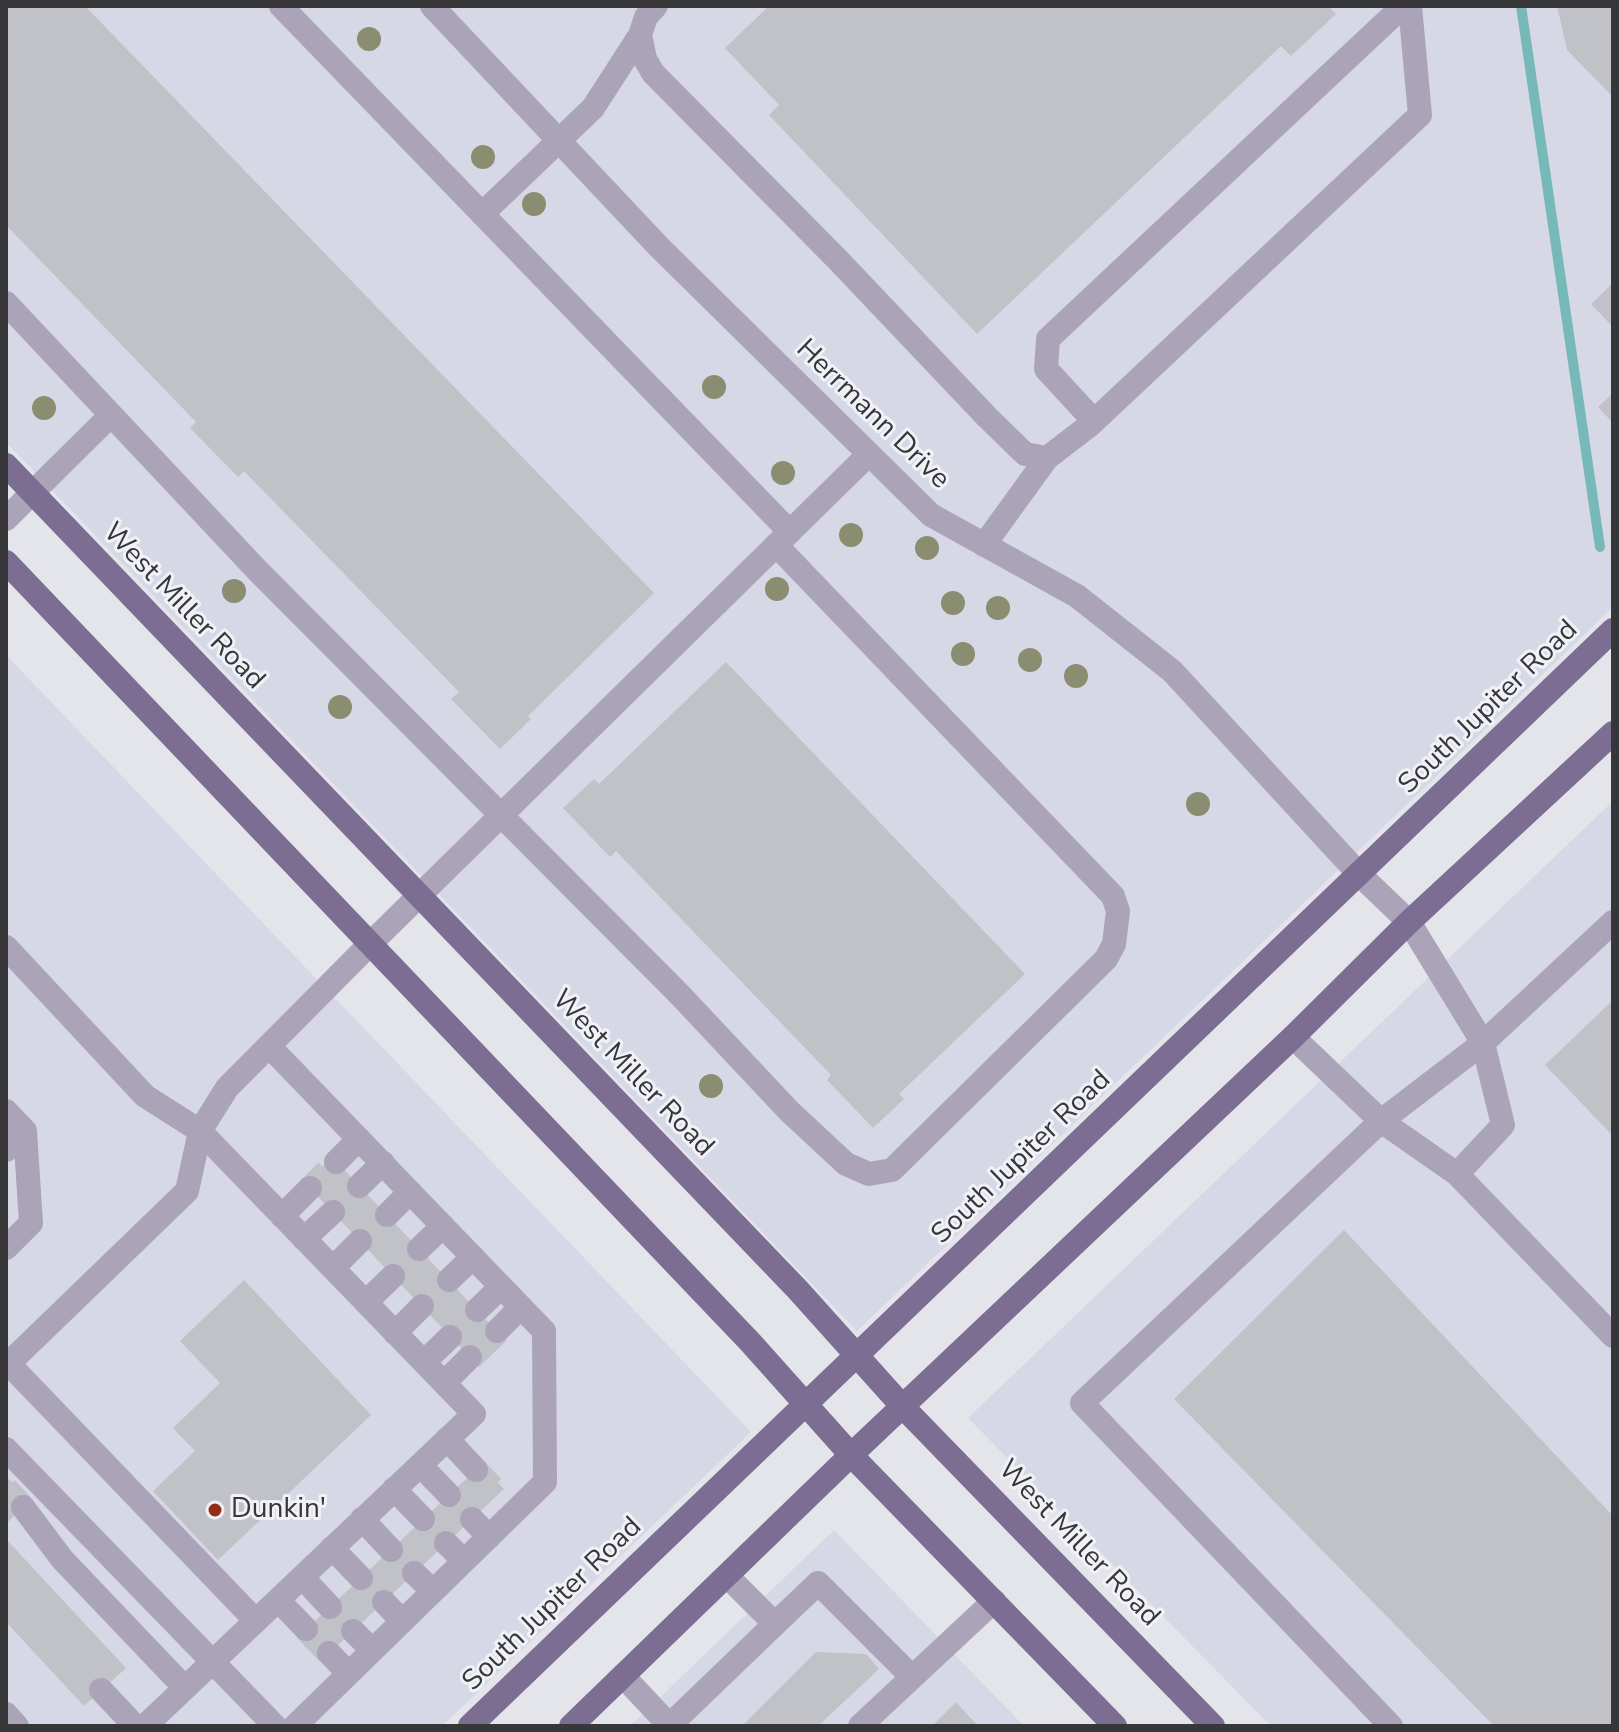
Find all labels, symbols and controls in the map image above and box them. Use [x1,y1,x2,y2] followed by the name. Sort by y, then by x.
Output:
[788,333,956,497] street label: Herrmann Drive
[95,517,271,697] street label: West Miller Road
[1392,614,1586,802] street label: South Jupiter Road
[544,984,720,1164] street label: West Miller Road
[925,1064,1119,1252] street label: South Jupiter Road
[990,1454,1166,1634] street label: West Miller Road
[231,1493,326,1527] place label: Dunkin'
[206,1501,224,1519] marker: Dunkin'
[456,1511,650,1699] street label: South Jupiter Road

